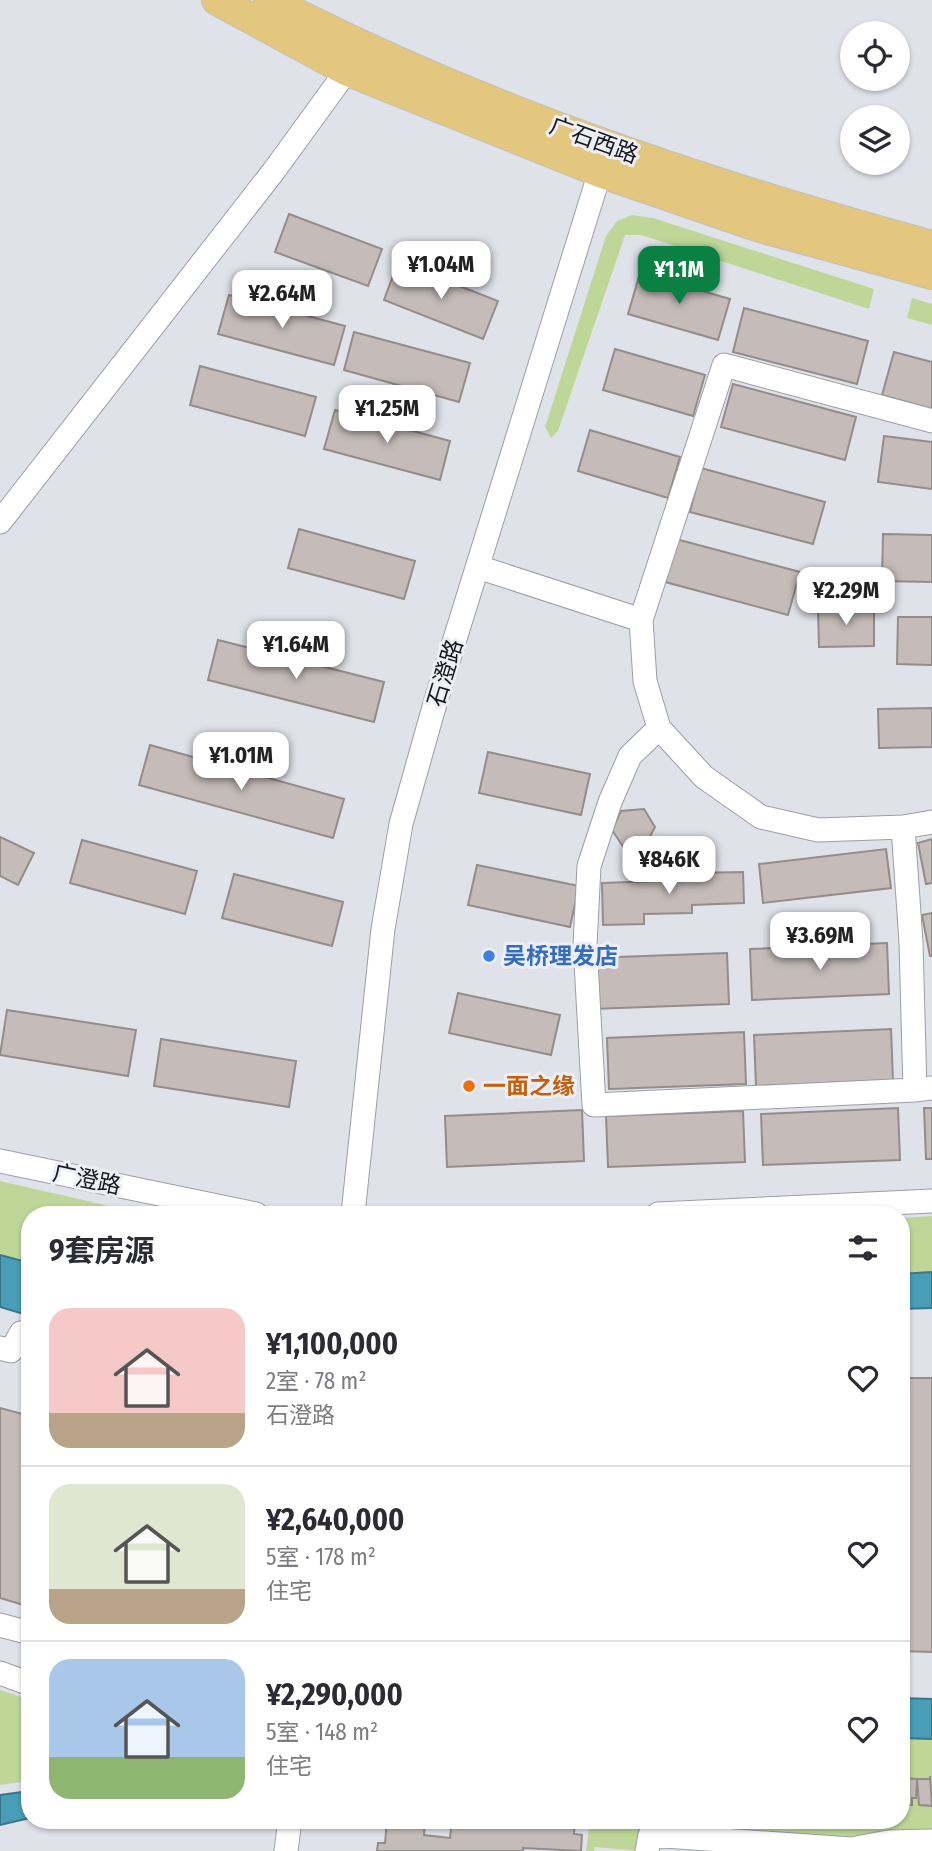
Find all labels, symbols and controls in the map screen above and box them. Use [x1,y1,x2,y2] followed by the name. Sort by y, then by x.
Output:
[840,21,910,175] map controls
[840,21,910,91] button: locate
[840,105,910,175] button: layers
[546,111,642,169] street label: 广石西路
[384,242,498,301] pin: ¥1.04M
[630,246,728,306] pin: ¥1.1M
[408,250,474,278] text: ¥1.04M
[654,255,704,283] text: ¥1.1M
[225,270,339,330] pin: ¥2.64M
[248,279,316,307] text: ¥2.64M
[330,386,444,445] pin: ¥1.25M
[355,394,419,422] text: ¥1.25M
[789,568,903,627] pin: ¥2.29M
[813,576,879,604] text: ¥2.29M
[239,622,353,681] pin: ¥1.64M
[263,630,329,658] text: ¥1.64M
[422,636,468,710] street label: 石澄路
[184,732,298,792] pin: ¥1.01M
[209,741,273,769] text: ¥1.01M
[620,836,718,896] pin: ¥846K
[638,845,700,873] text: ¥846K
[763,912,877,972] pin: ¥3.69M
[786,921,854,949] text: ¥3.69M
[503,942,618,970] place label: 吴桥理发店
[481,948,497,964] marker: 吴桥理发店
[483,1072,575,1100] place label: 一面之缘
[461,1078,477,1094] marker: 一面之缘
[50,1158,124,1200] street label: 广澄路
[844,1229,882,1267] icon: filters
[49,1233,155,1269] text: 9套房源
[266,1326,398,1362] text: ¥1,100,000
[105,1336,189,1420] icon: home
[844,1359,882,1397] icon: heart
[266,1367,367,1395] text: 2室 · 78 m²
[266,1401,335,1429] text: 石澄路
[266,1502,404,1538] text: ¥2,640,000
[105,1512,189,1596] icon: home
[844,1535,882,1573] icon: heart
[266,1543,376,1571] text: 5室 · 178 m²
[266,1577,312,1605] text: 住宅
[266,1677,403,1713] text: ¥2,290,000
[105,1687,189,1771] icon: home
[844,1710,882,1748] icon: heart
[266,1718,378,1746] text: 5室 · 148 m²
[266,1752,312,1780] text: 住宅

